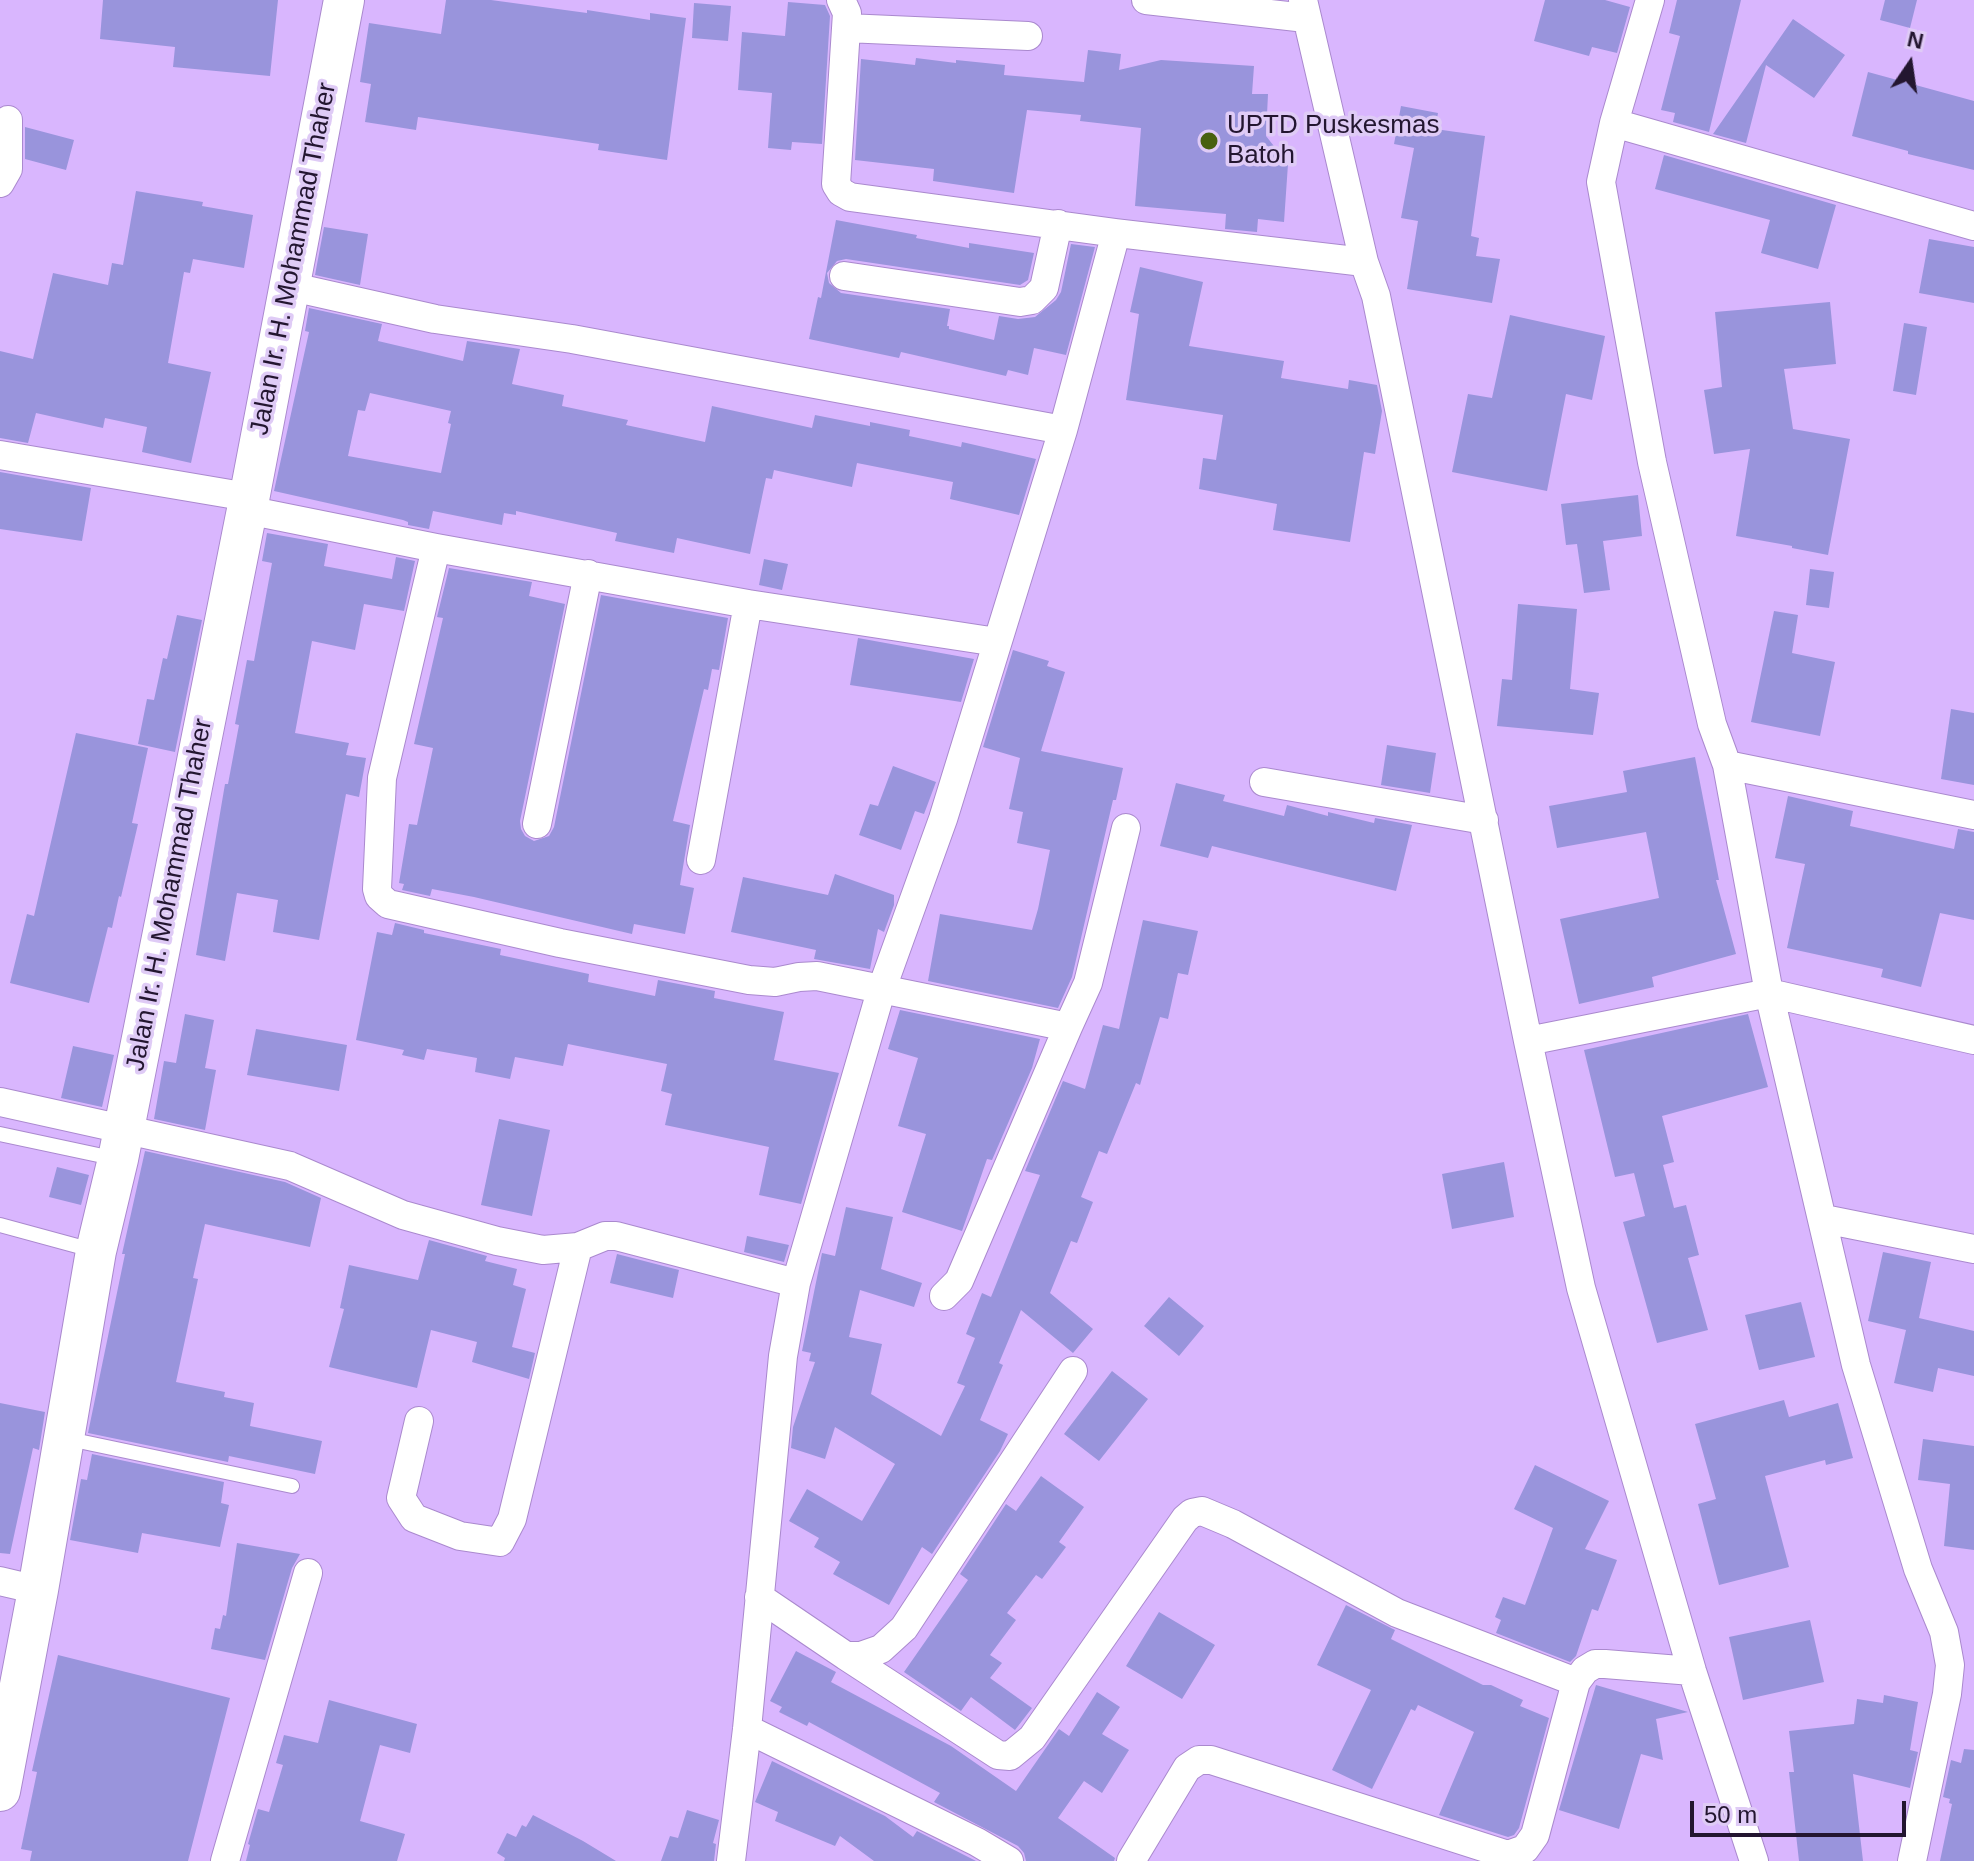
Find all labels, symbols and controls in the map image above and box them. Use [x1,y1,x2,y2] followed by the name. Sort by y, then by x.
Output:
[1870,24,1950,104] north arrow
[1905,26,1926,54] text: N
[244,80,344,438] street label: Jalan Ir. H. Mohammad Thaher
[1227,110,1439,172] place label: UPTD Puskesmas Batoh
[1198,130,1220,152] marker: UPTD Puskesmas Batoh
[120,716,220,1074] street label: Jalan Ir. H. Mohammad Thaher
[1694,1785,1910,1835] scale bar
[1704,1801,1757,1828] text: 50 m

